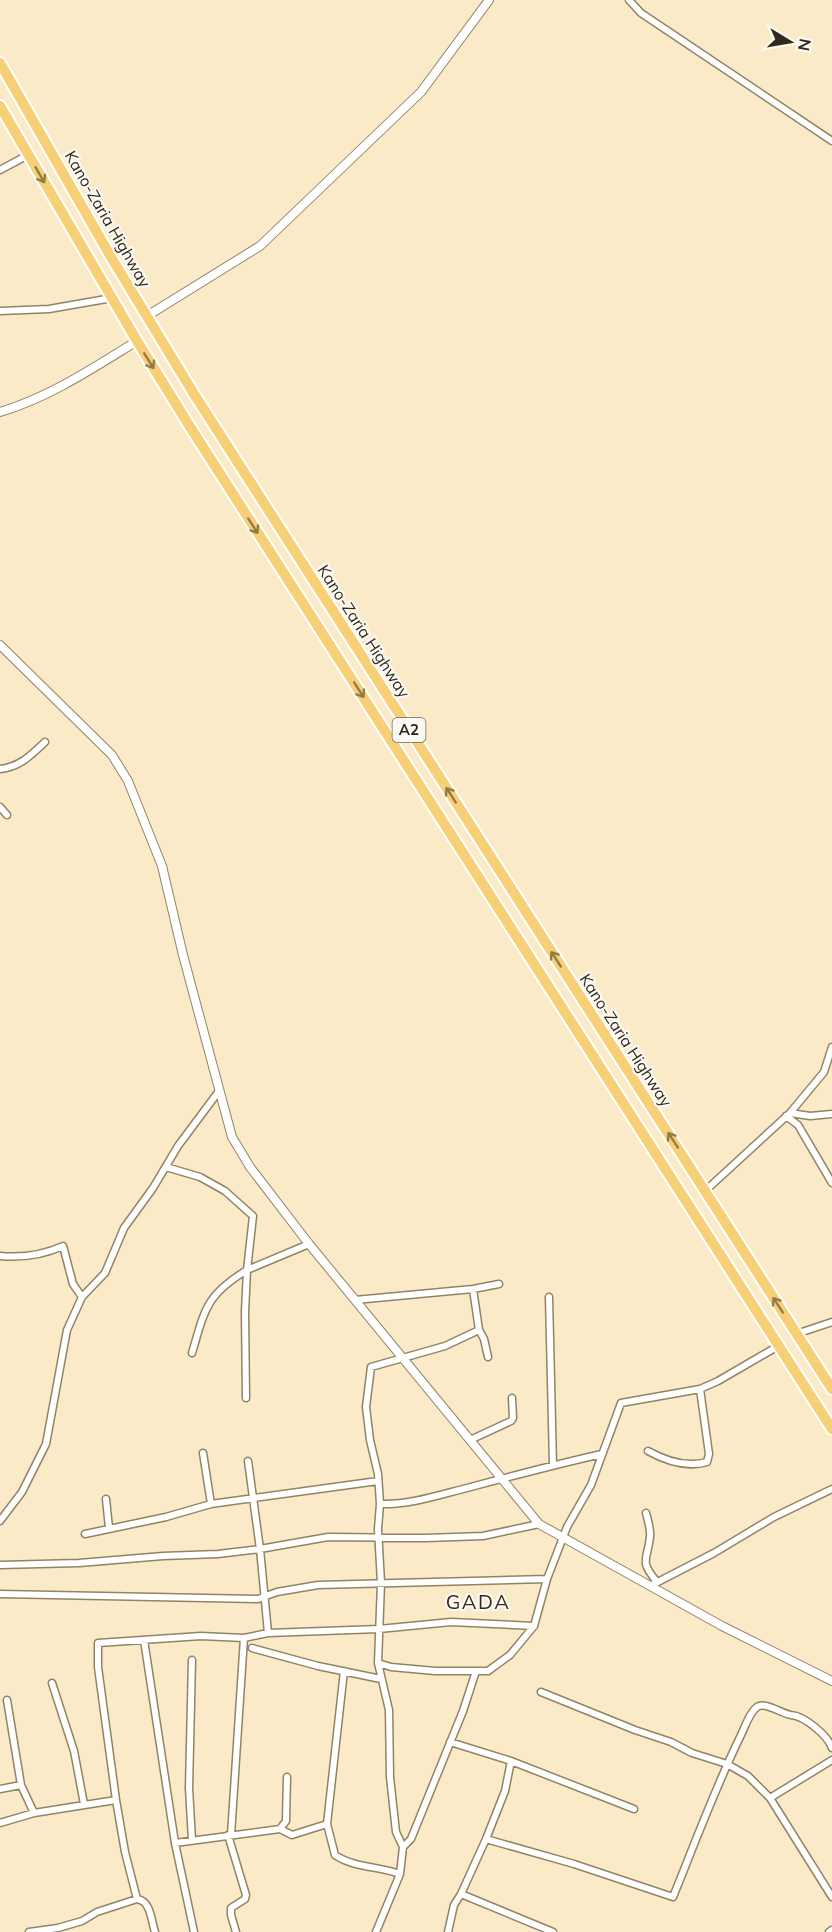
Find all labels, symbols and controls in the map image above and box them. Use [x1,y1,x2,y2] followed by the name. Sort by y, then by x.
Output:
[760,12,820,72] north arrow
[794,37,816,53] text: N
[61,147,156,291] street label: Kano-Zaria Highway
[34,166,46,183] one-way arrow
[144,352,156,369] one-way arrow
[248,517,260,534] one-way arrow
[314,561,415,702] street label: Kano-Zaria Highway
[353,681,365,698] one-way arrow
[392,718,426,742] road number: A2
[444,786,457,803] one-way arrow
[550,951,562,967] one-way arrow
[576,970,677,1111] street label: Kano-Zaria Highway
[666,1132,679,1149] one-way arrow
[771,1296,784,1313] one-way arrow
[446,1589,510,1614] district label: GADA

